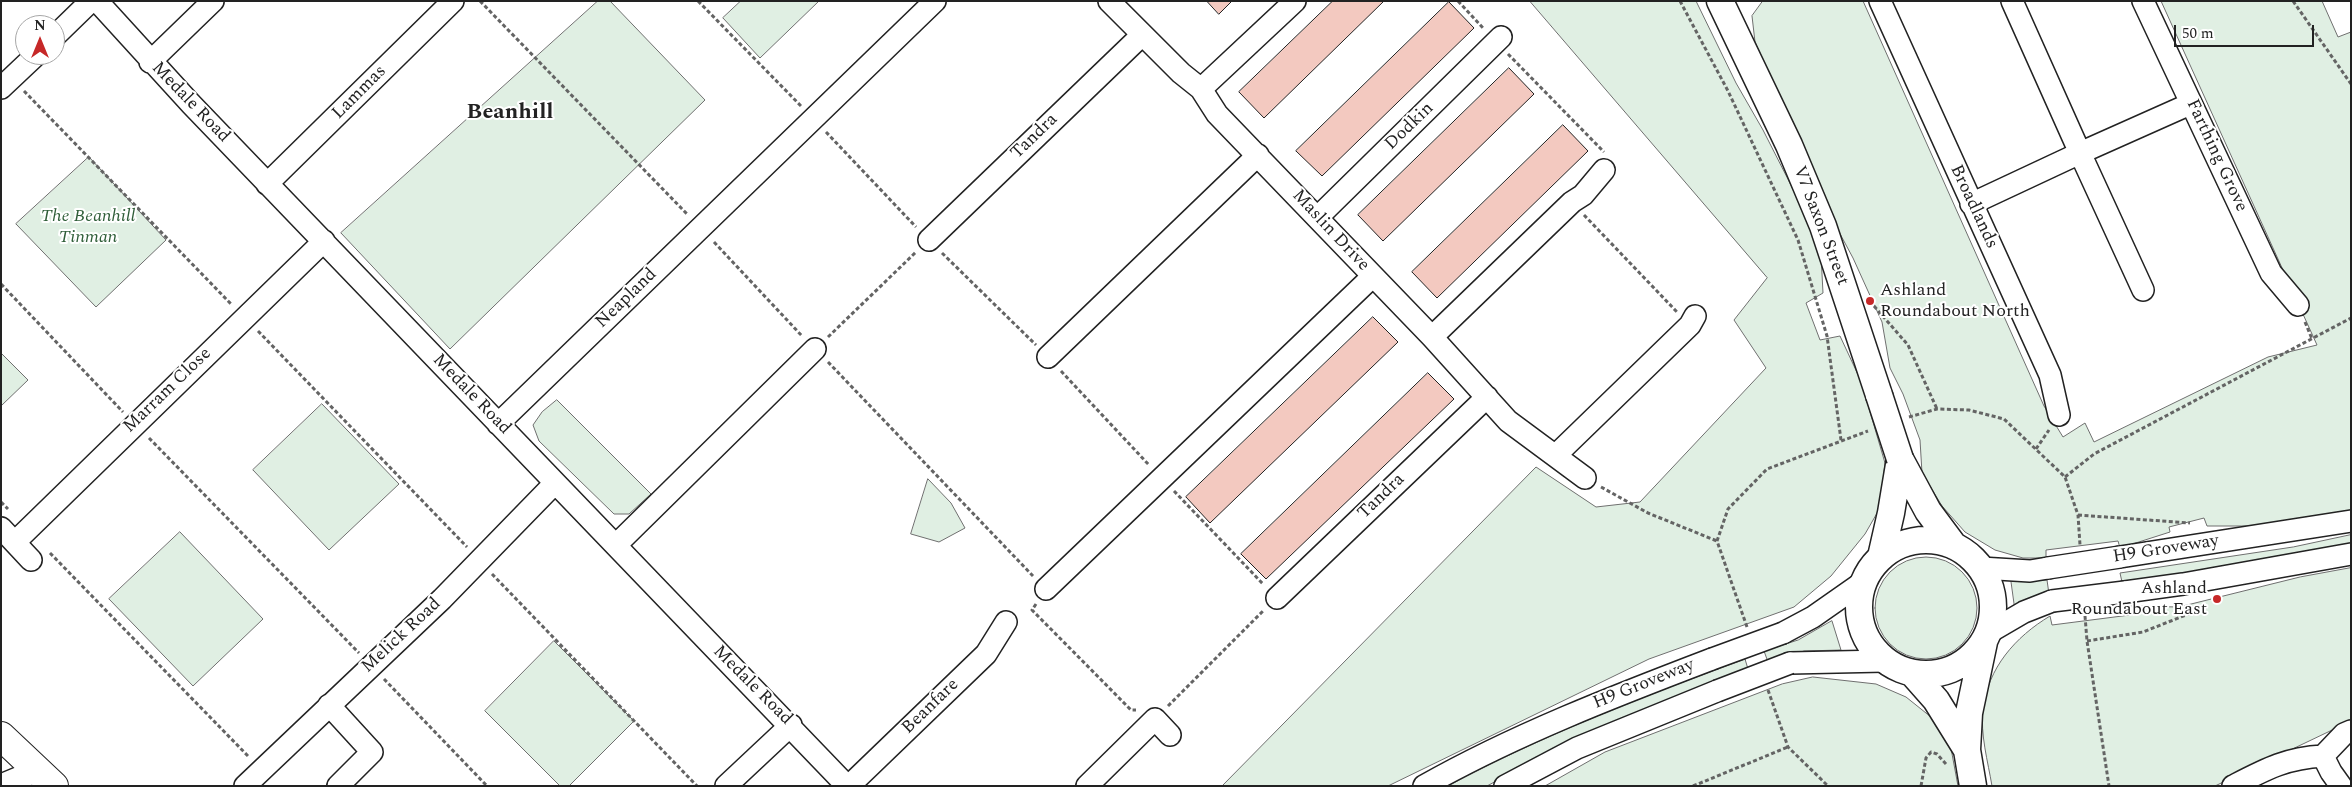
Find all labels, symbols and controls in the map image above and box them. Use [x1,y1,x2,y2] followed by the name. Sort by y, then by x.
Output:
[15,15,65,65] north arrow
[34,15,46,36] text: N
[2177,15,2317,47] scale bar
[2182,22,2214,45] text: 50 m
[146,58,234,148] street label: Medale Road
[328,61,392,125] street label: Lammas
[2180,96,2252,216] street label: Farthing Grove
[1381,99,1439,155] street label: Dodkin
[467,101,553,127] district label: Beanhill
[1007,109,1063,165] street label: Tandra
[1944,162,2002,252] street label: Broadlands
[1787,163,1853,289] street label: V7 Saxon Street
[1287,186,1373,276] street label: Maslin Drive
[41,206,135,248] park label: The Beanhill Tinman
[592,265,662,333] street label: Neapland
[1880,280,2030,322] place label: Ashland Roundabout North
[1864,295,1876,307] marker: Ashland Roundabout North
[120,344,216,438] street label: Marram Close
[427,350,515,440] street label: Medale Road
[1354,469,1410,525] street label: Tandra
[2111,531,2221,569] street label: H9 Groveway
[2071,578,2207,620] place label: Ashland Roundabout East
[2211,593,2223,605] marker: Ashland Roundabout East
[358,594,446,678] street label: Melick Road
[708,642,796,730] street label: Medale Road
[1590,655,1698,715] street label: H9 Groveway
[898,675,964,739] street label: Beanfare

